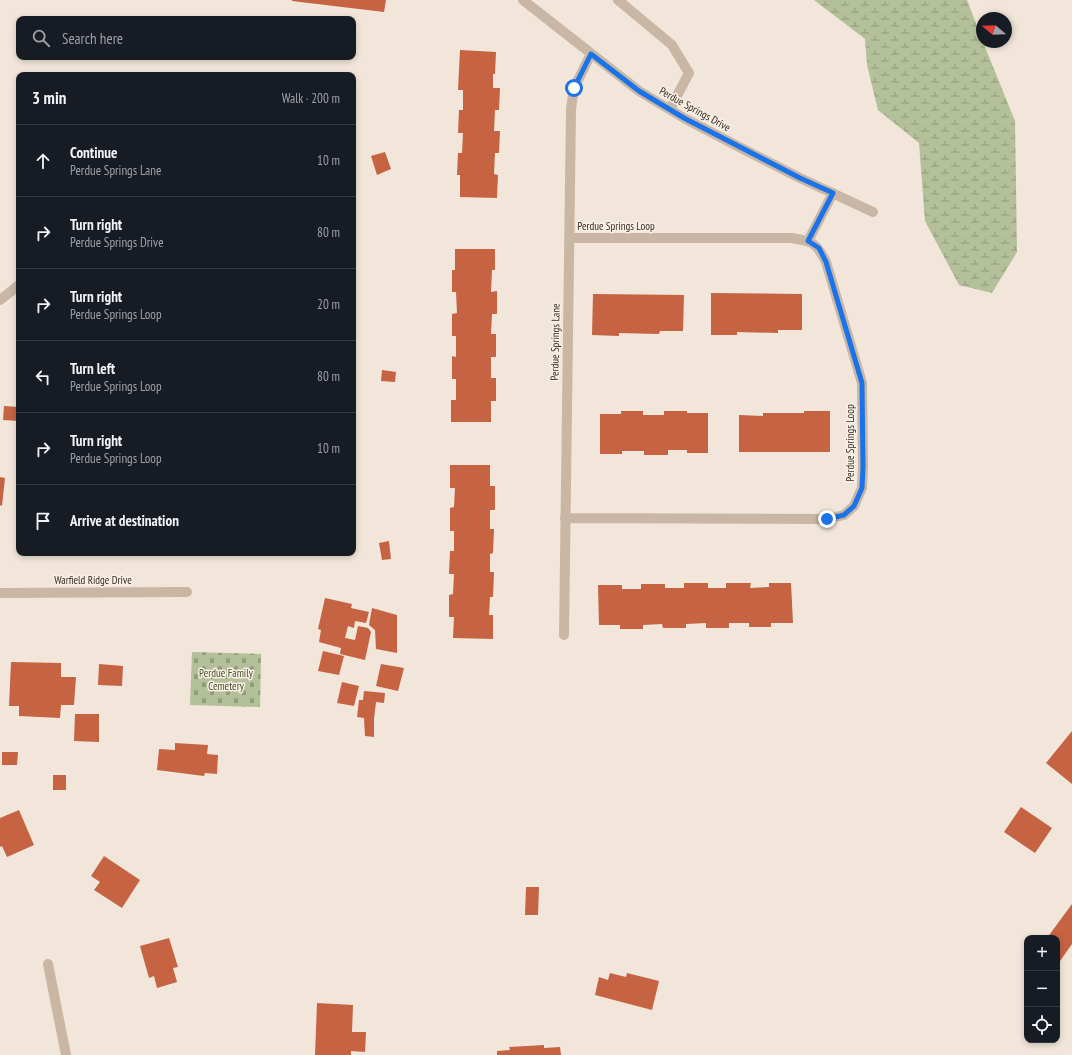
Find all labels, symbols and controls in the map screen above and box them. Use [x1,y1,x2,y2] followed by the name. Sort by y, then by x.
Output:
[976,12,1012,48] north arrow
[16,16,356,60] search box
[30,27,52,49] icon: search
[62,29,123,48] text: Search here
[565,79,583,97] route start
[657,84,733,135] street label: Perdue Springs Drive
[32,87,66,109] text: 3 min
[282,90,340,107] text: Walk · 200 m
[70,143,117,162] text: Continue
[32,150,54,172] icon: ahead
[317,152,340,169] text: 10 m
[70,162,161,179] text: Perdue Springs Lane
[70,215,122,234] text: Turn right
[577,219,655,233] street label: Perdue Springs Loop
[32,222,54,244] icon: right
[317,224,340,241] text: 80 m
[70,234,164,251] text: Perdue Springs Drive
[70,287,122,306] text: Turn right
[32,294,54,316] icon: right
[317,296,340,313] text: 20 m
[547,303,563,381] street label: Perdue Springs Lane
[70,306,162,323] text: Perdue Springs Loop
[70,359,115,378] text: Turn left
[32,366,54,388] icon: left
[317,368,340,385] text: 80 m
[70,378,162,395] text: Perdue Springs Loop
[843,404,857,482] street label: Perdue Springs Loop
[70,431,122,450] text: Turn right
[32,438,54,460] icon: right
[317,440,340,457] text: 10 m
[70,450,162,467] text: Perdue Springs Loop
[32,510,54,532] icon: arrive
[818,510,836,528] route end
[70,511,179,530] text: Arrive at destination
[54,573,132,587] street label: Warfield Ridge Drive
[199,666,254,693] park label: Perdue Family Cemetery
[1024,935,1060,1043] map controls
[1024,935,1060,971] button: +
[1024,971,1060,1007] button: −
[1024,1007,1060,1043] button: locate

